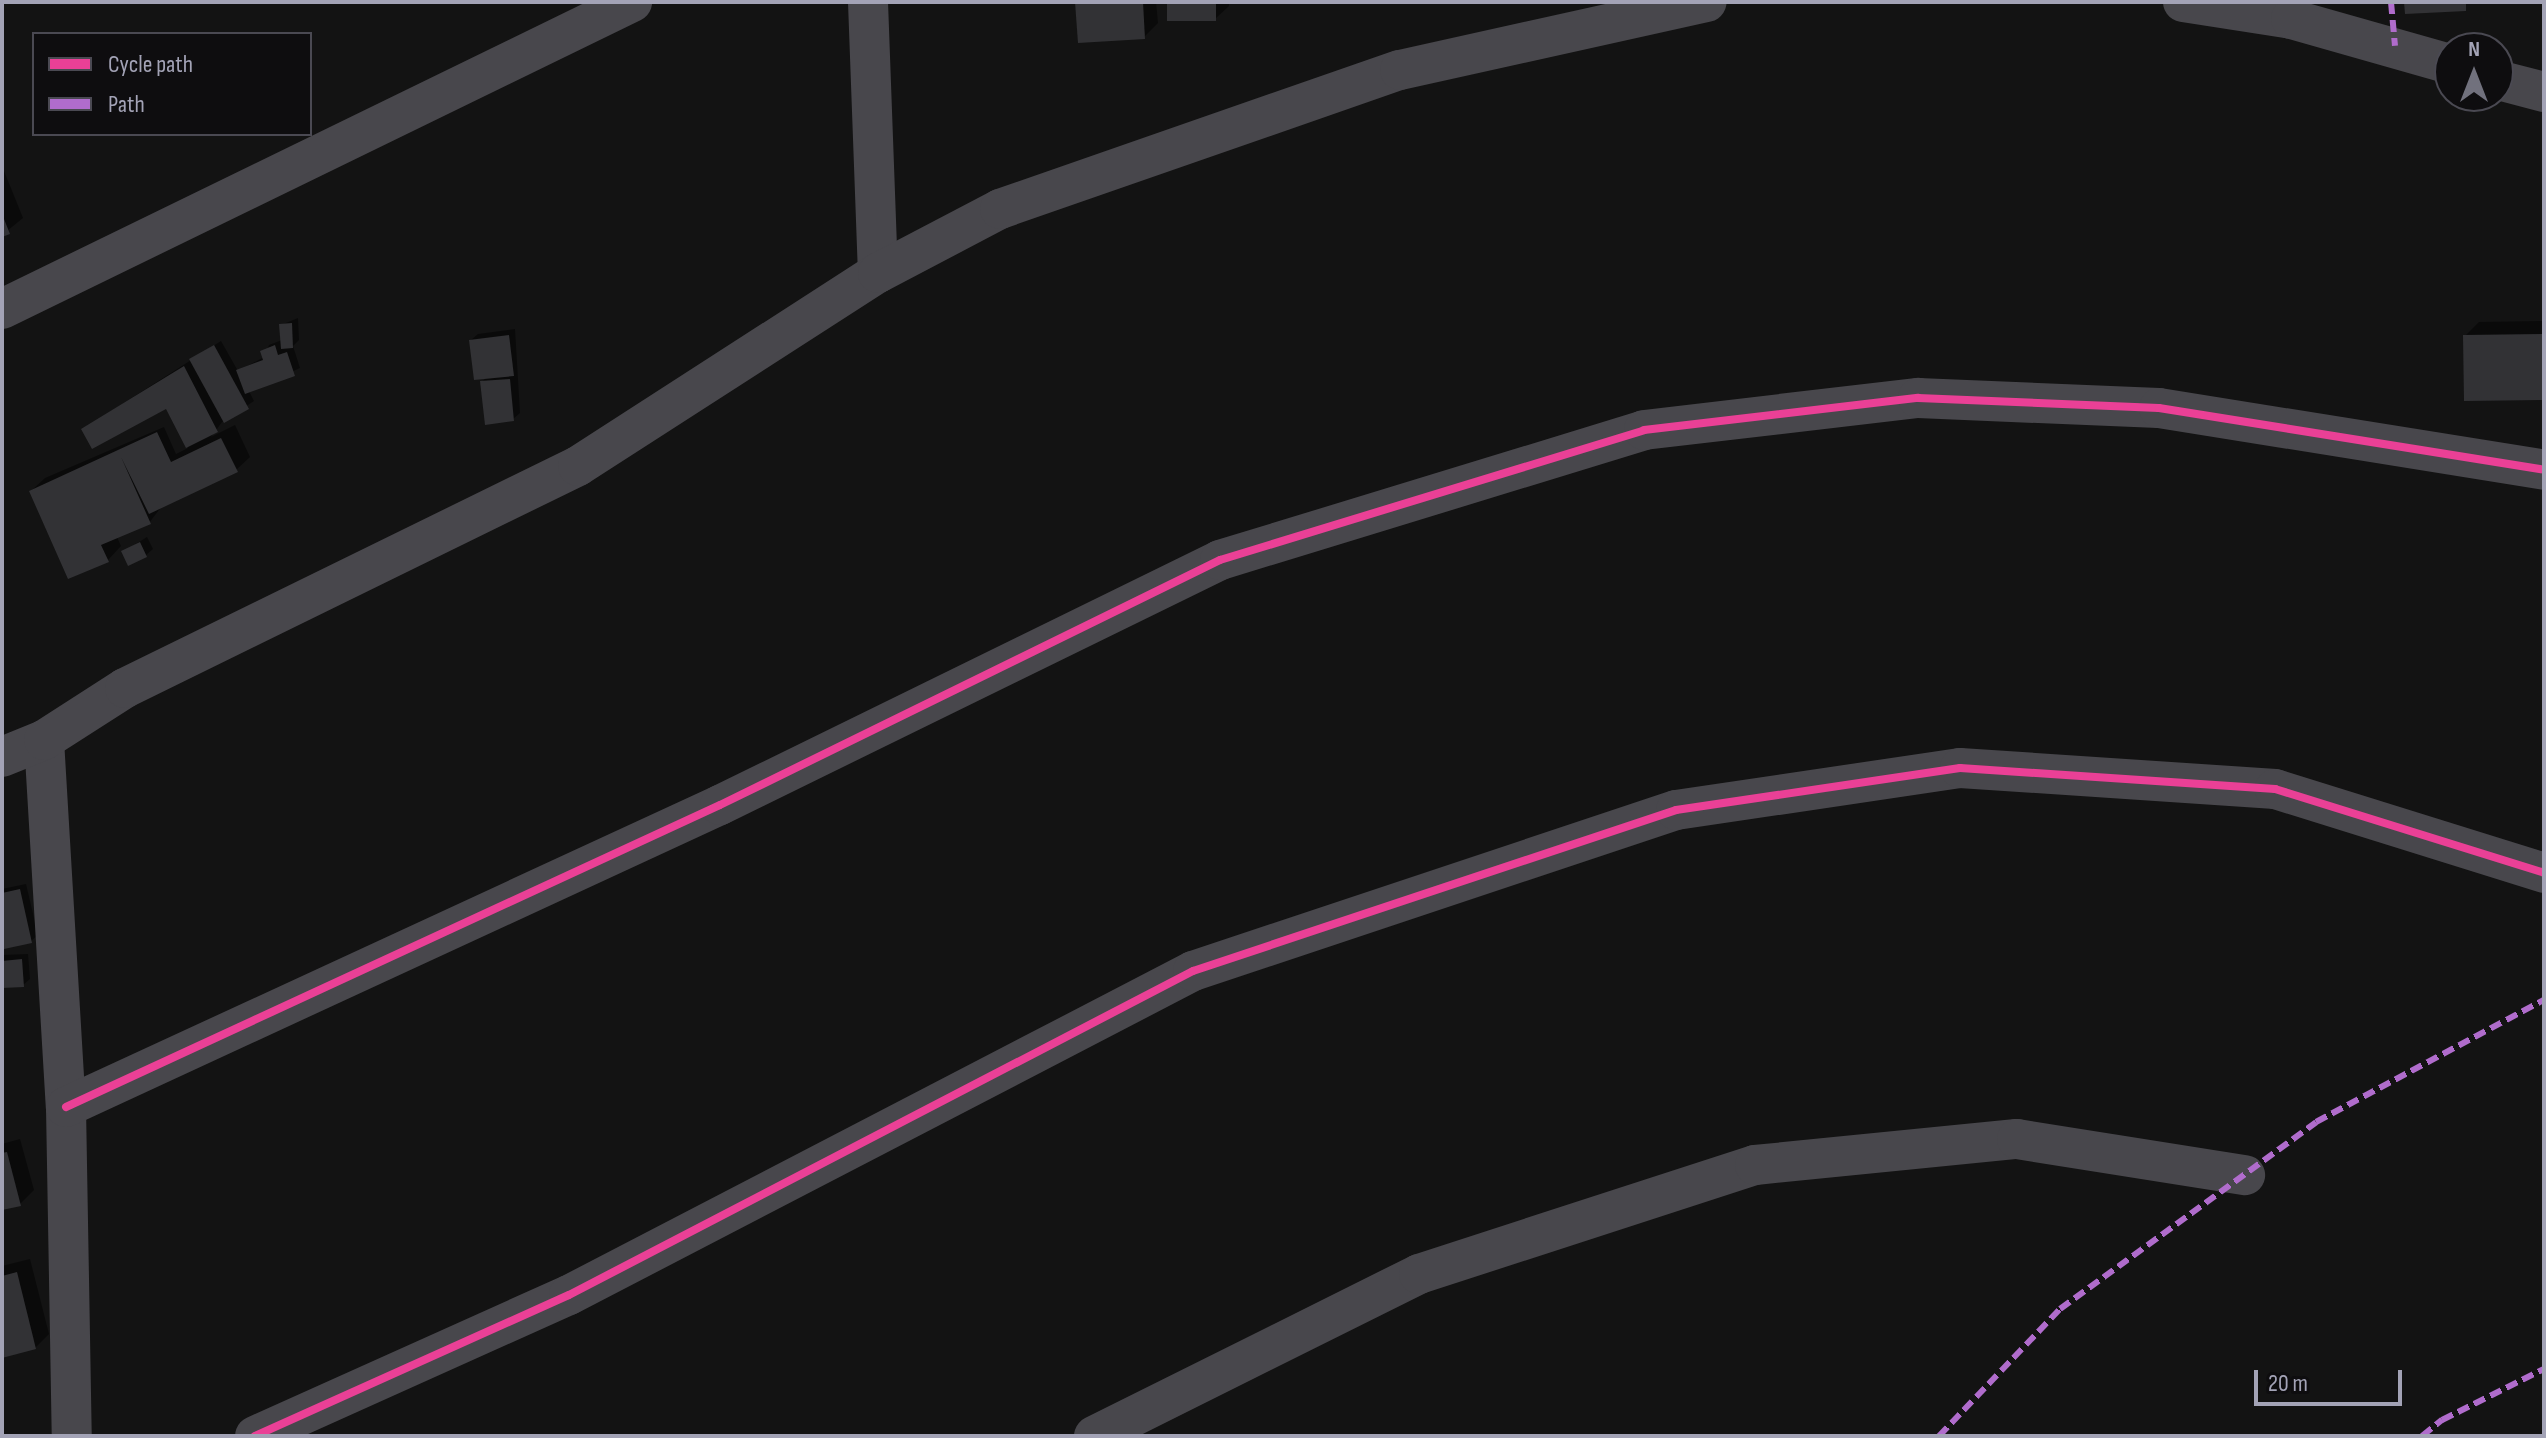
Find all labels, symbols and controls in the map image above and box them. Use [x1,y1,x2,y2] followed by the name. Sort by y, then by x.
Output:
[32,32,312,136] legend
[2434,32,2514,112] north arrow
[2468,36,2480,63] text: N
[108,50,193,79] text: Cycle path
[108,90,145,119] text: Path
[2258,1354,2406,1404] scale bar
[2268,1369,2308,1398] text: 20 m

